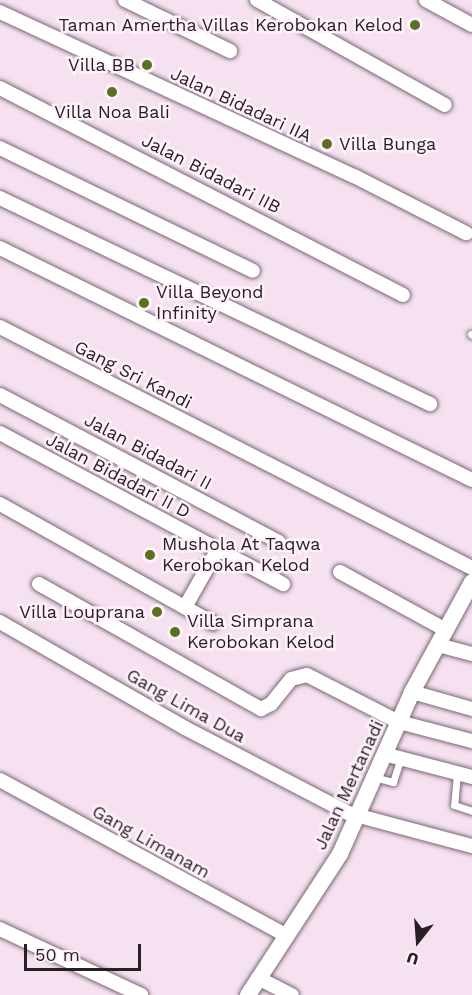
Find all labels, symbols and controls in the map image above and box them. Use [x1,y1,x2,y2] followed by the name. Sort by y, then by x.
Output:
[57,14,403,36] place label: Taman Amertha Villas Kerobokan Kelod
[408,18,422,32] marker: Taman Amertha Villas Kerobokan Kelod
[68,54,135,76] place label: Villa BB
[140,58,154,72] marker: Villa BB
[167,63,315,147] street label: Jalan Bidadari IIA
[105,85,119,99] marker: Villa Noa Bali
[54,101,170,123] place label: Villa Noa Bali
[138,130,284,218] street label: Jalan Bidadari IIB
[339,133,437,155] place label: Villa Bunga
[320,137,334,151] marker: Villa Bunga
[156,282,264,324] place label: Villa Beyond Infinity
[137,296,151,310] marker: Villa Beyond Infinity
[71,336,195,414] street label: Gang Sri Kandi
[80,409,216,495] street label: Jalan Bidadari II
[42,429,194,523] street label: Jalan Bidadari II D
[162,534,322,576] place label: Mushola At Taqwa Kerobokan Kelod
[143,548,157,562] marker: Mushola At Taqwa Kerobokan Kelod
[19,601,145,623] place label: Villa Louprana
[150,605,164,619] marker: Villa Louprana
[187,611,335,654] place label: Villa Simprana Kerobokan Kelod
[168,625,182,639] marker: Villa Simprana Kerobokan Kelod
[122,664,250,748] street label: Gang Lima Dua
[310,717,388,853] street label: Jalan Mertanadi
[88,801,214,883] street label: Gang Limanam
[388,911,448,971] north arrow
[27,932,144,970] scale bar
[35,944,80,965] text: 50 m
[404,948,421,969] text: U

